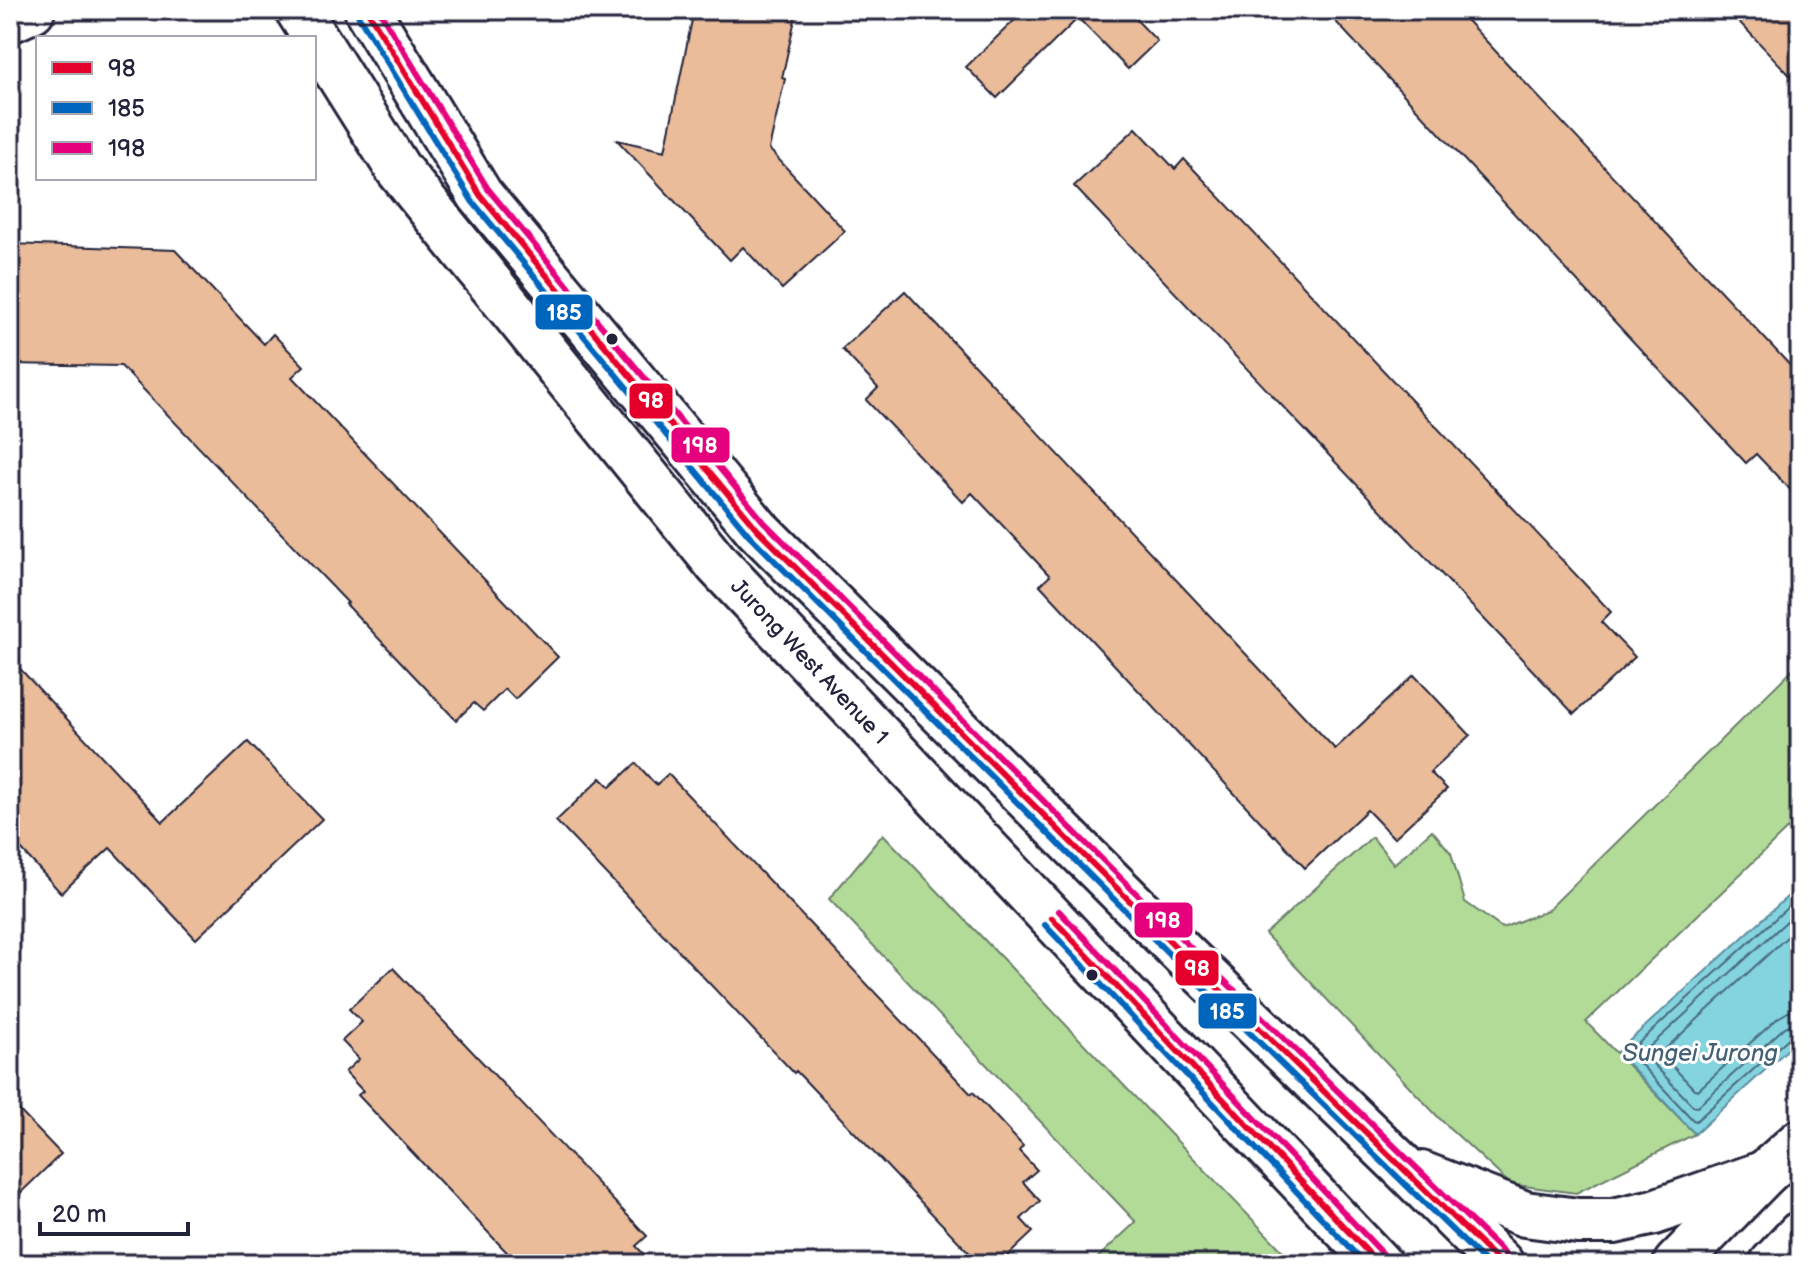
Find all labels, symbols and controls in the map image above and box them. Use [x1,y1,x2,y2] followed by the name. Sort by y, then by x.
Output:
[36,36,316,180] legend
[108,54,136,83] text: 98
[108,94,145,123] text: 185
[108,134,145,163] text: 198
[534,293,594,331] line badge: 185
[546,300,582,327] text: 185
[604,331,620,347] unlabelled marker
[628,382,674,420] line badge: 98
[638,388,664,415] text: 98
[670,426,731,464] line badge: 198
[682,433,718,460] text: 198
[725,573,894,750] street label: Jurong West Avenue 1
[1133,901,1194,939] line badge: 198
[1145,908,1181,935] text: 198
[1174,949,1220,987] line badge: 98
[1184,956,1210,983] text: 98
[1084,967,1100,983] unlabelled marker
[1197,992,1258,1030] line badge: 185
[1209,999,1245,1026] text: 185
[1622,1039,1778,1068] water label: Sungei Jurong
[40,1186,188,1236] scale bar
[52,1200,107,1229] text: 20 m

